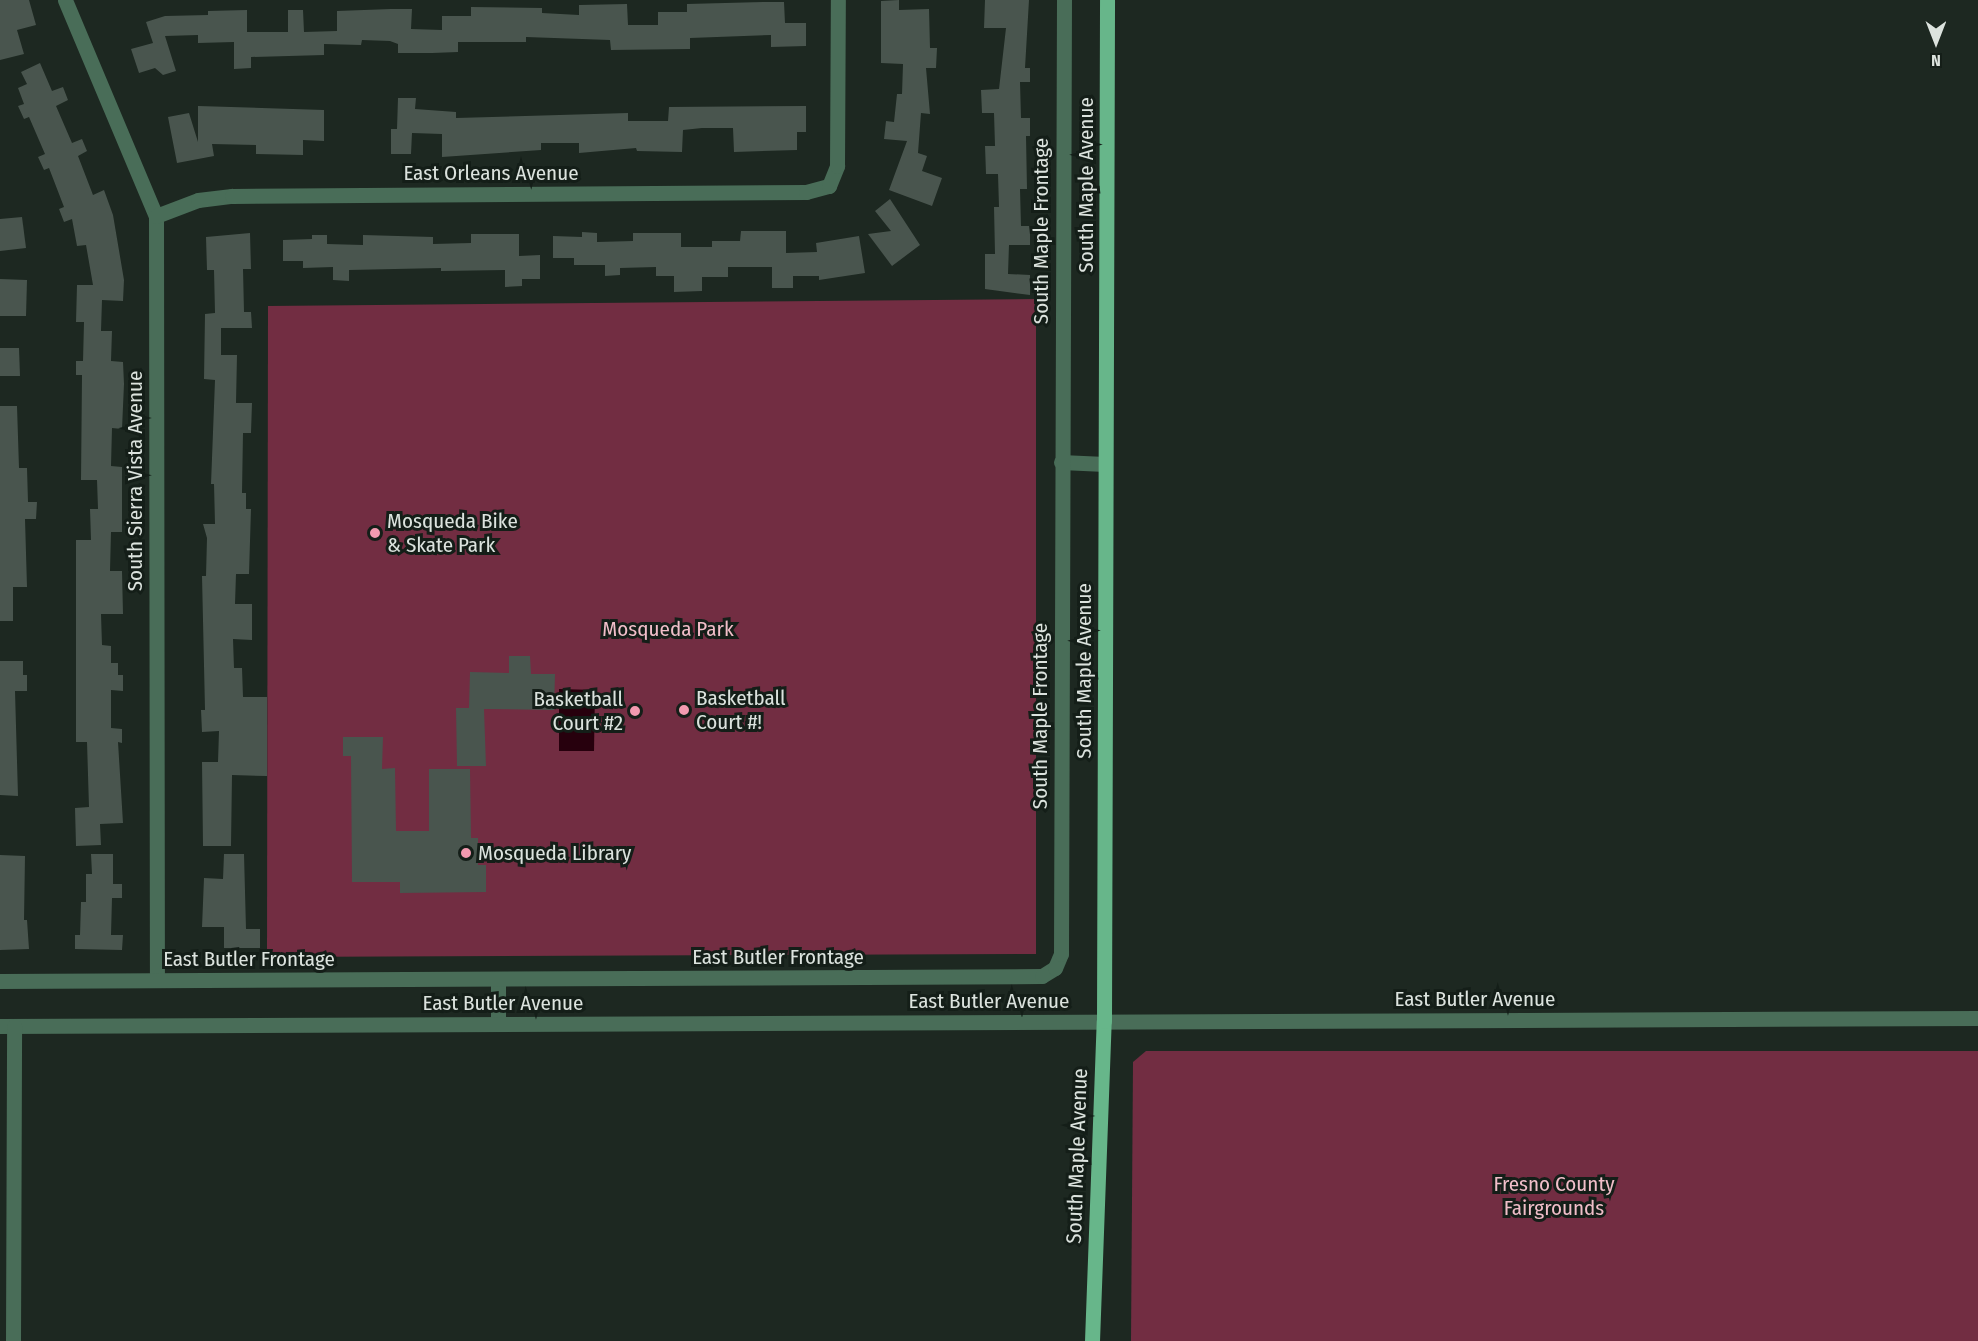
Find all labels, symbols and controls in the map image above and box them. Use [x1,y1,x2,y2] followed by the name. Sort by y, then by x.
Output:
[1906,12,1966,72] north arrow
[1931,51,1941,70] text: N
[1073,97,1099,273] street label: South Maple Avenue
[1028,138,1054,324] street label: South Maple Frontage
[403,160,579,186] street label: East Orleans Avenue
[122,371,148,591] street label: South Sierra Vista Avenue
[387,508,518,558] place label: Mosqueda Bike & Skate Park
[368,526,382,540] marker: Mosqueda Bike & Skate Park
[1071,583,1097,759] street label: South Maple Avenue
[602,616,734,642] park label: Mosqueda Park
[1027,623,1053,809] street label: South Maple Frontage
[696,685,786,735] place label: Basketball Court #!
[533,686,623,736] place label: Basketball Court #2
[677,703,691,717] marker: Basketball Court #!
[628,704,642,718] marker: Basketball Court #2
[478,840,631,866] place label: Mosqueda Library
[459,846,473,860] marker: Mosqueda Library
[692,944,864,970] street label: East Butler Frontage
[163,946,335,972] street label: East Butler Frontage
[1395,986,1555,1012] street label: East Butler Avenue
[909,988,1069,1014] street label: East Butler Avenue
[423,990,583,1016] street label: East Butler Avenue
[1061,1068,1093,1244] street label: South Maple Avenue
[1493,1171,1615,1221] park label: Fresno County Fairgrounds

